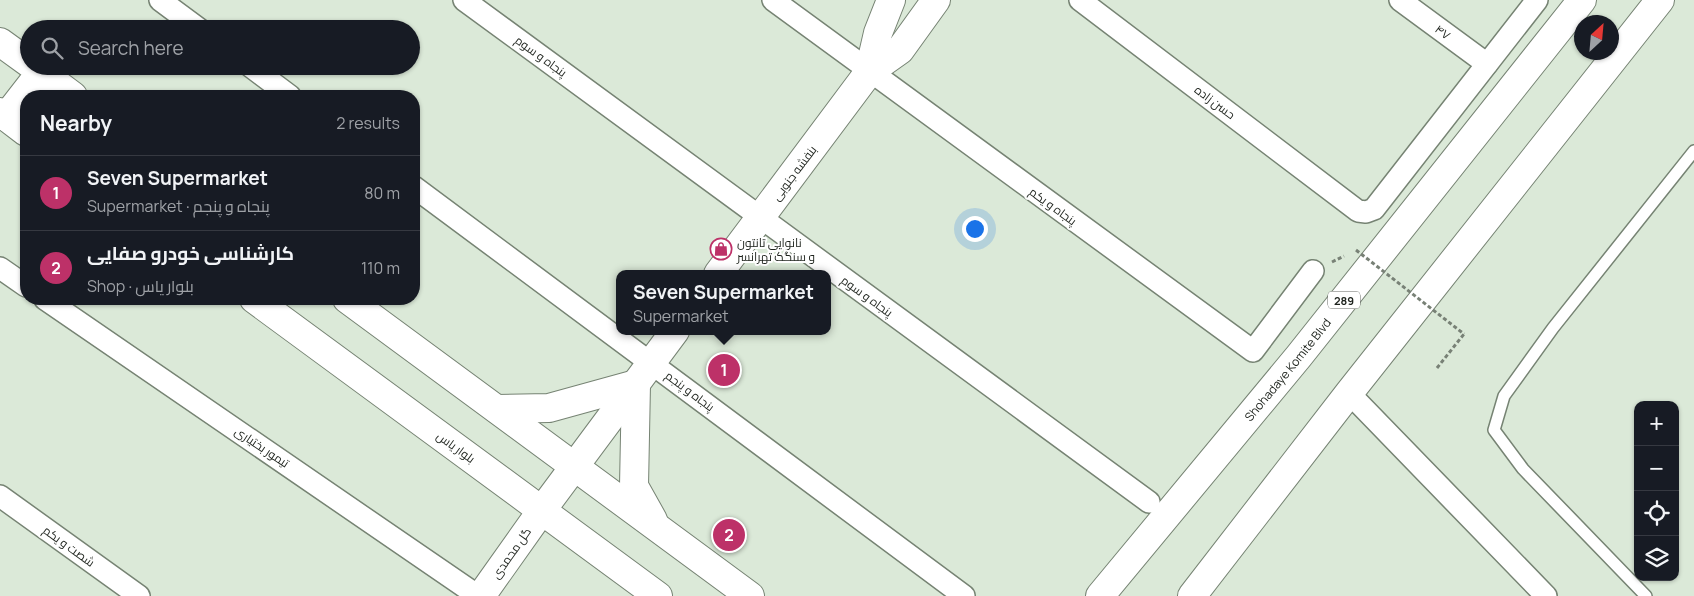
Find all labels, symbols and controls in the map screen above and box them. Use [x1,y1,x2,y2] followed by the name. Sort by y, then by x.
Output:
[1574,15,1619,60] north arrow
[20,20,420,75] search box
[1432,21,1455,44] street label: ۴۷
[511,31,571,82] street label: پنجاه و سوم
[38,34,66,62] icon: search
[78,35,184,61] text: Search here
[1191,81,1239,123] street label: حسن زاده
[40,109,112,137] text: Nearby
[336,112,400,134] text: 2 results
[768,142,820,204] street label: بنفشه جنوبی
[87,165,268,191] text: Seven Supermarket
[52,182,60,204] text: 1
[364,182,400,204] text: 80 m
[1025,183,1081,230] street label: پنجاه و یکم
[87,195,270,217] text: Supermarket · پنجاه و پنجم
[962,216,988,242] your location
[736,234,815,265] place label: نانوایی تانتون و سنگک تهرانسر
[709,237,733,261] shop icon: نانوایی تانتون و سنگک تهرانسر
[87,240,294,266] text: کارشناسی خودرو صفایی
[51,257,61,279] text: 2
[361,257,400,279] text: 110 m
[616,270,831,335] popup
[837,271,897,322] street label: پنجاه و سوم
[87,275,194,297] text: Shop · بلوار یاس
[633,279,814,305] text: Seven Supermarket
[1328,292,1360,308] road number: 289
[633,305,729,327] text: Supermarket
[1240,314,1335,425] street label: Shohadaye Komite Blvd
[708,351,740,389] pin: 1
[661,367,719,416] street label: پنجاه و پنجم
[1634,401,1679,581] map controls
[1634,401,1679,446] button: +
[231,423,293,472] street label: تیمور بختیاری
[433,427,479,467] street label: بلوار یاس
[1634,446,1679,491] button: −
[1634,491,1679,536] button: locate
[713,516,745,554] pin: 2
[40,521,98,571] street label: شصت و یکم
[487,524,535,582] street label: گل محمدی
[1634,536,1679,581] button: layers

